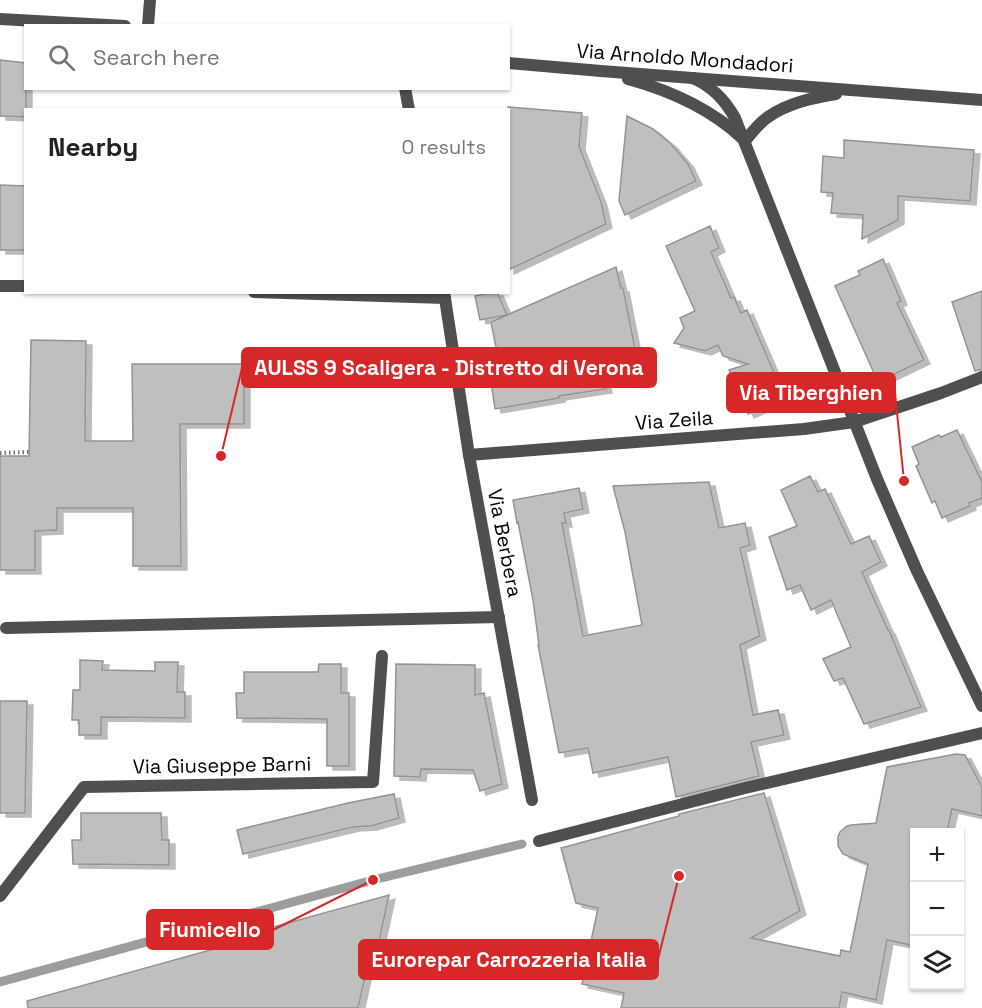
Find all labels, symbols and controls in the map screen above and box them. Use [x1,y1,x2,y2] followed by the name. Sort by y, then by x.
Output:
[24,24,510,90] search box
[576,37,794,79] street label: Via Arnoldo Mondadori
[45,41,78,74] icon: search
[93,43,220,71] text: Search here
[48,130,138,164] text: Nearby
[402,134,486,160] text: 0 results
[242,348,656,387] callout: AULSS 9 Scaligera - Distretto di Verona
[254,354,644,381] text: AULSS 9 Scaligera - Distretto di Verona
[727,373,895,412] callout: Via Tiberghien
[739,379,883,406] text: Via Tiberghien
[634,404,714,436] street label: Via Zeila
[482,487,528,599] street label: Via Berbera
[132,750,312,780] street label: Via Giuseppe Barni
[910,828,964,990] map controls
[910,828,964,882] button: +
[910,882,964,936] button: −
[147,910,273,949] callout: Fiumicello
[159,916,261,943] text: Fiumicello
[910,936,964,990] button: layers
[359,940,658,979] callout: Eurorepar Carrozzeria Italia
[372,946,646,973] text: Eurorepar Carrozzeria Italia

